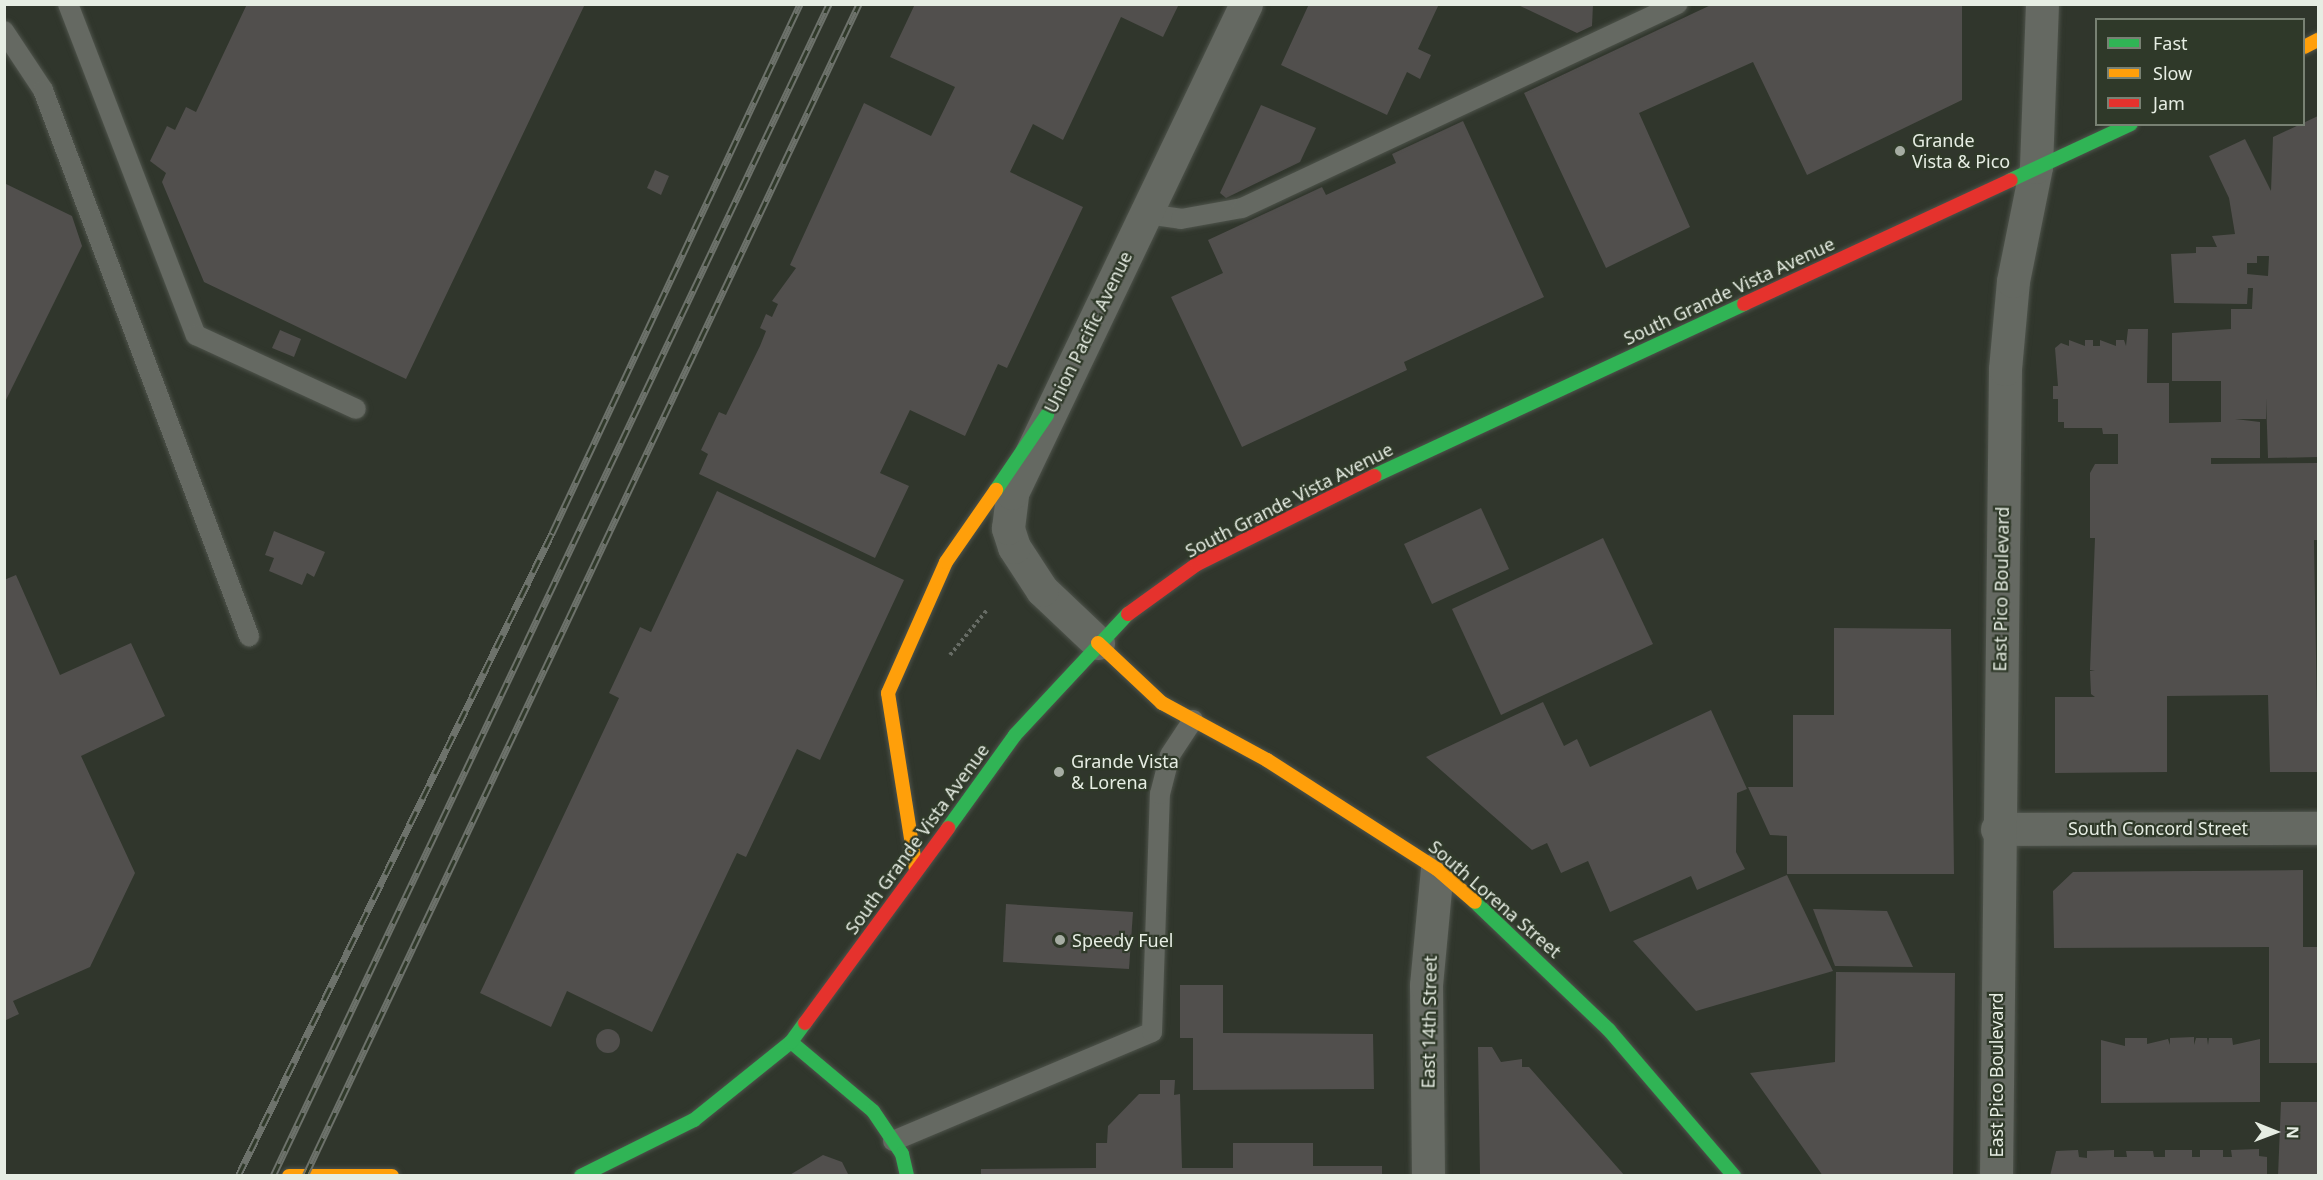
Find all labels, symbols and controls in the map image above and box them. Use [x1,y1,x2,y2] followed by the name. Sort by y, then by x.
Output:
[2095,18,2305,126] legend
[2153,31,2188,55] text: Fast
[2153,61,2192,85] text: Slow
[2153,91,2185,115] text: Jam
[1912,130,2010,172] place label: Grande Vista & Pico
[1893,144,1907,158] marker: Grande Vista & Pico
[1620,233,1838,349] street label: South Grande Vista Avenue
[1039,248,1137,416] street label: Union Pacific Avenue
[1182,438,1396,562] street label: South Grande Vista Avenue
[1989,506,2013,672] street label: East Pico Boulevard
[841,740,993,938] street label: South Grande Vista Avenue
[1071,751,1179,794] place label: Grande Vista & Lorena
[1052,765,1066,779] marker: Grande Vista & Lorena
[2068,817,2248,839] street label: South Concord Street
[1425,836,1565,962] street label: South Lorena Street
[1072,929,1173,951] place label: Speedy Fuel
[1053,933,1067,947] marker: Speedy Fuel
[1417,955,1441,1089] street label: East 14th Street
[1985,992,2007,1158] street label: East Pico Boulevard
[2245,1102,2305,1162] north arrow
[2282,1126,2304,1139] text: N

